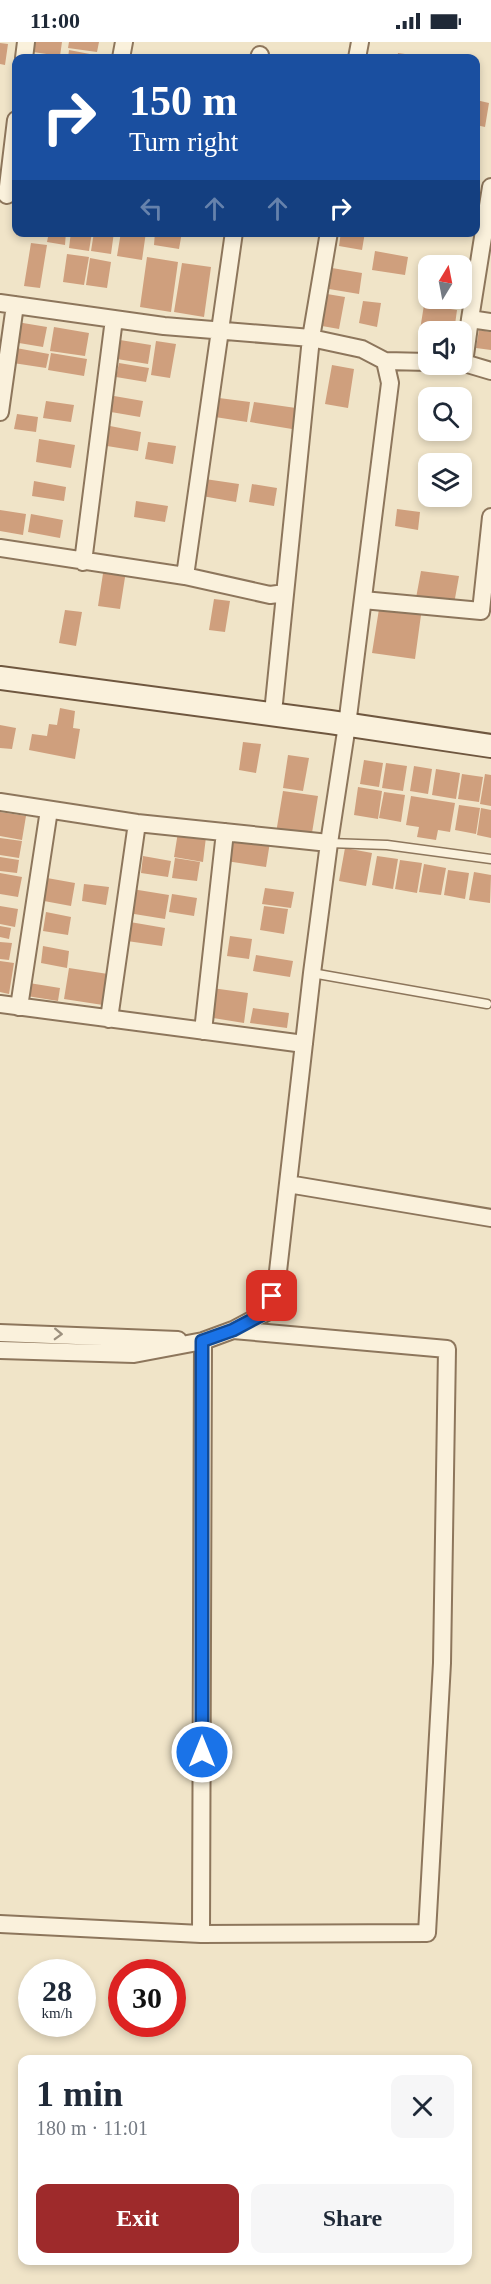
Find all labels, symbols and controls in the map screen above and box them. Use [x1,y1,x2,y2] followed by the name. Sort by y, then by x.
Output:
[30,8,80,33] text: 11:00
[30,78,108,156] icon: right
[129,78,238,124] text: 150 m
[129,127,238,157] text: Turn right
[135,192,168,225] icon: left
[198,192,231,225] icon: ahead
[261,192,294,225] icon: ahead
[324,192,357,225] icon: right
[418,255,472,309] north arrow
[418,255,472,507] map controls
[418,321,472,375] button: sound
[418,387,472,441] button: search
[418,453,472,507] button: layers
[246,1270,297,1321] pin
[255,1279,288,1312] icon: arrive
[54,1328,63,1341] one-way arrow
[170,1720,234,1784] position arrow
[108,1959,186,2037] speed limit sign: 30
[42,1974,72,2007] text: 28
[42,2005,72,2021] text: km/h
[36,2074,123,2114] text: 1 min
[391,2075,454,2138] button: close
[36,2117,148,2139] text: 180 m · 11:01
[36,2184,239,2253] button: Exit
[251,2184,454,2253] button: Share

